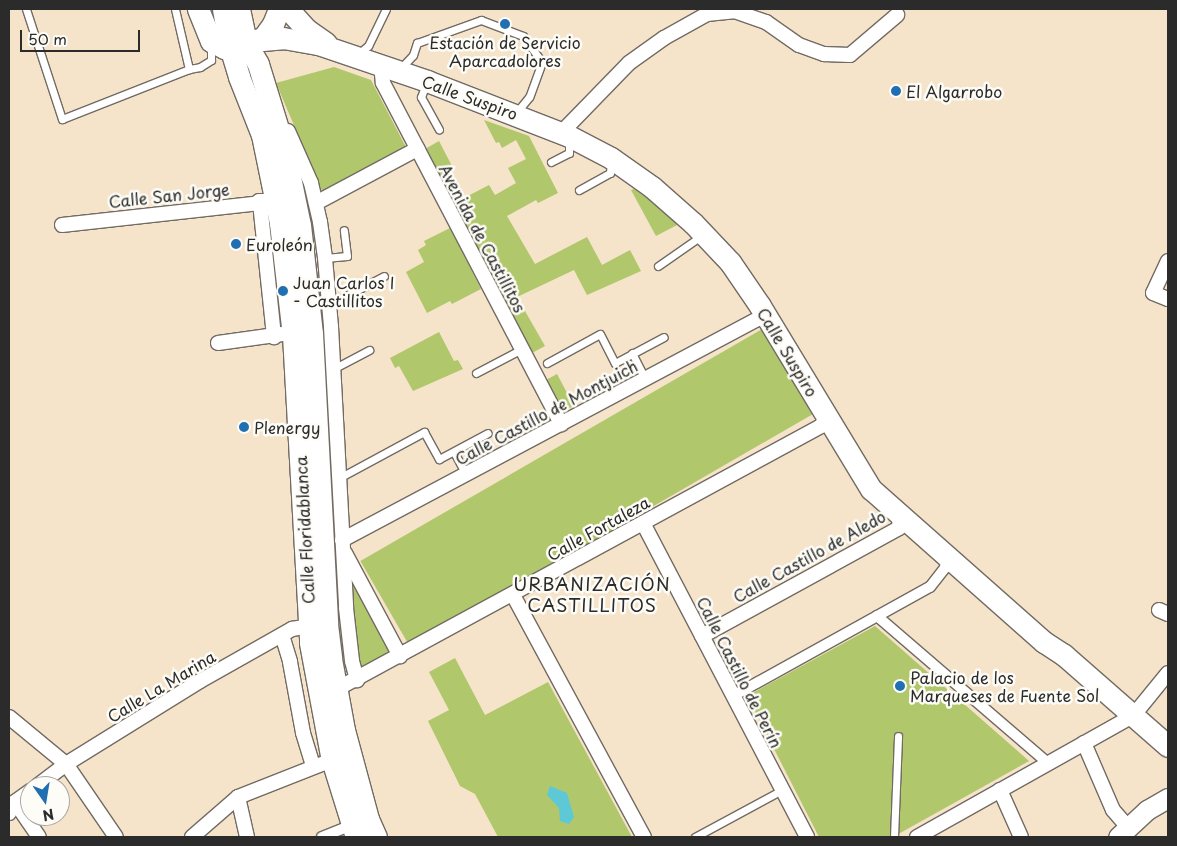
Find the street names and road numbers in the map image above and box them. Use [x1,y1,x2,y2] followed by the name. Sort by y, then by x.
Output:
[419,71,521,123] street label: Calle Suspiro
[436,160,530,316] street label: Avenida de Castillitos
[108,179,230,211] street label: Calle San Jorge
[754,304,822,400] street label: Calle Suspiro
[450,355,642,469] street label: Calle Castillo de Montjuich
[291,455,317,605] street label: Calle Floridablanca
[543,492,653,564] street label: Calle Fortaleza
[729,506,889,606] street label: Calle Castillo de Aledo
[693,592,787,752] street label: Calle Castillo de Perín
[103,646,219,726] street label: Calle La Marina

